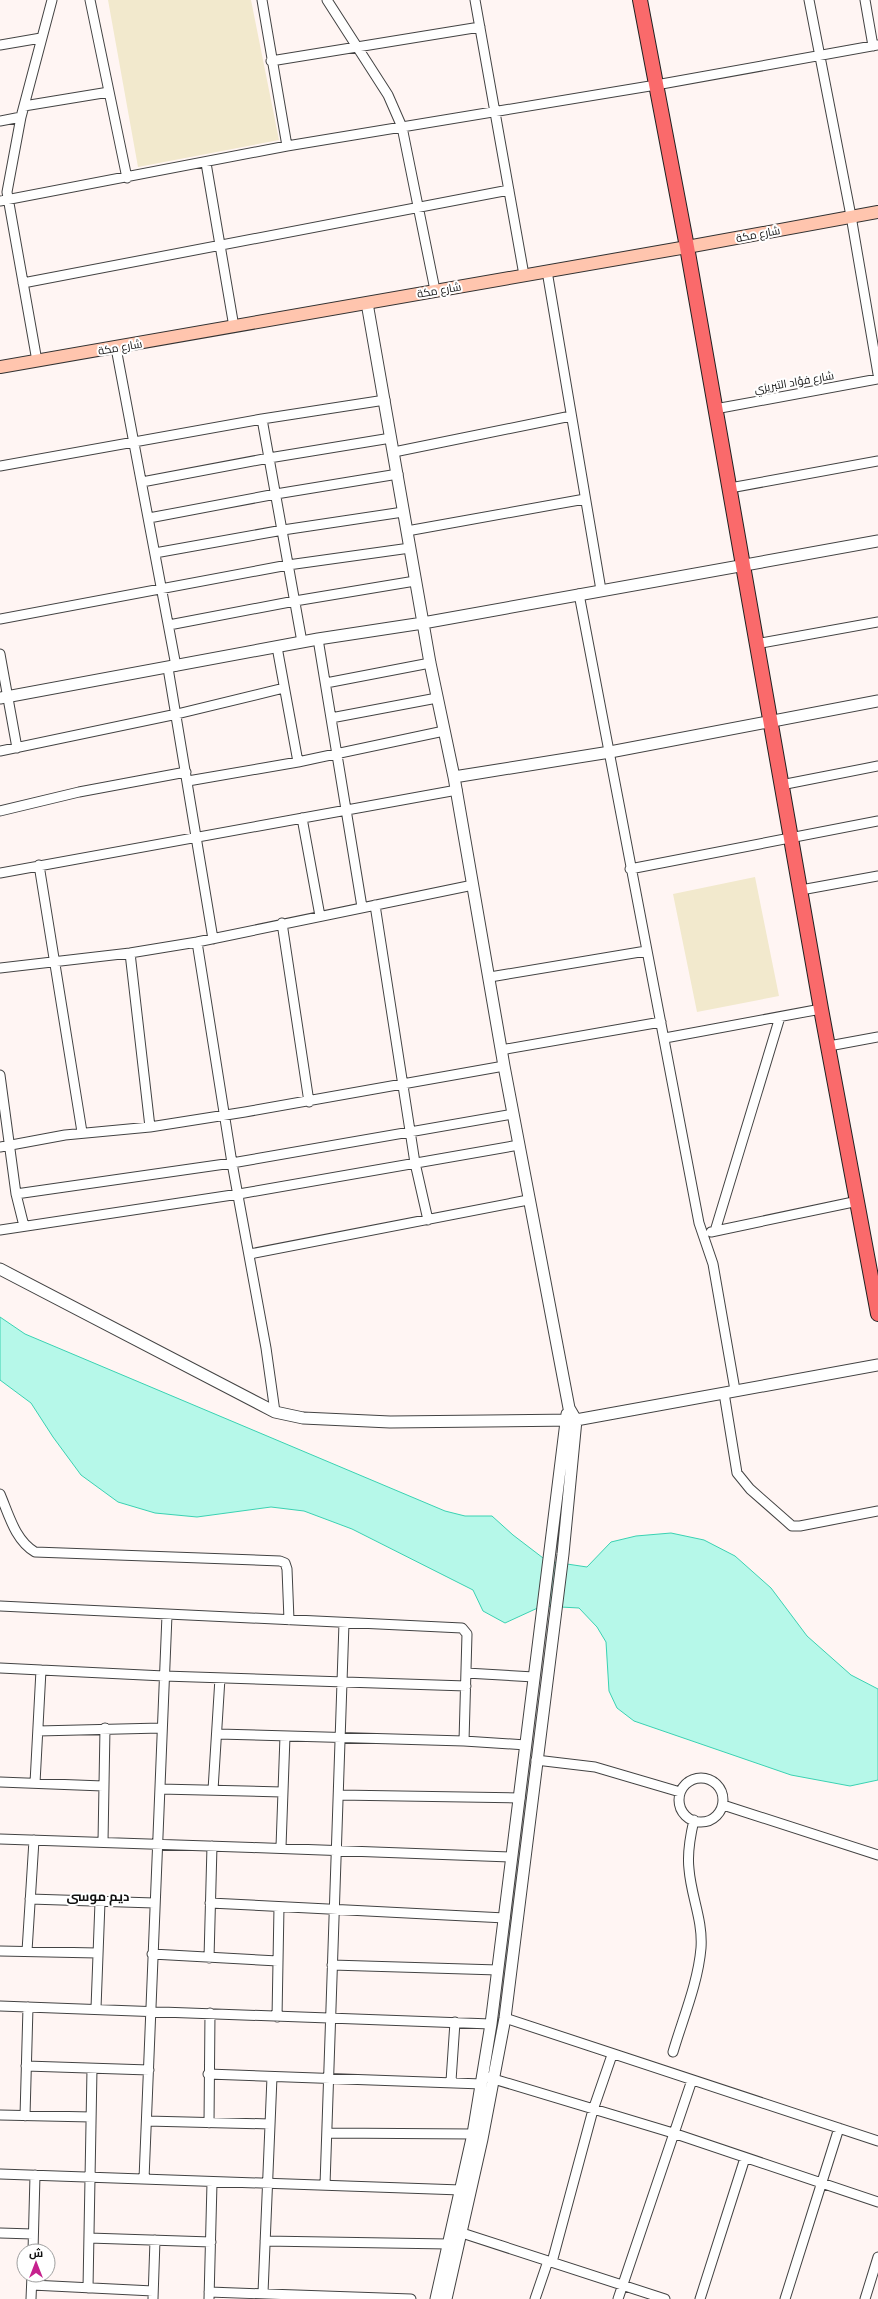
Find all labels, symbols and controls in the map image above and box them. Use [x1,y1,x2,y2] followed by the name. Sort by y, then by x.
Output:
[735,222,781,246] street label: شارع مكة
[416,278,462,302] street label: شارع مكة
[97,335,143,359] street label: شارع مكة
[753,367,835,398] street label: شارع فؤاد التبريزي
[67,1887,129,1906] district label: ديم موسى
[16,2243,56,2283] north arrow
[29,2245,43,2260] text: ش

